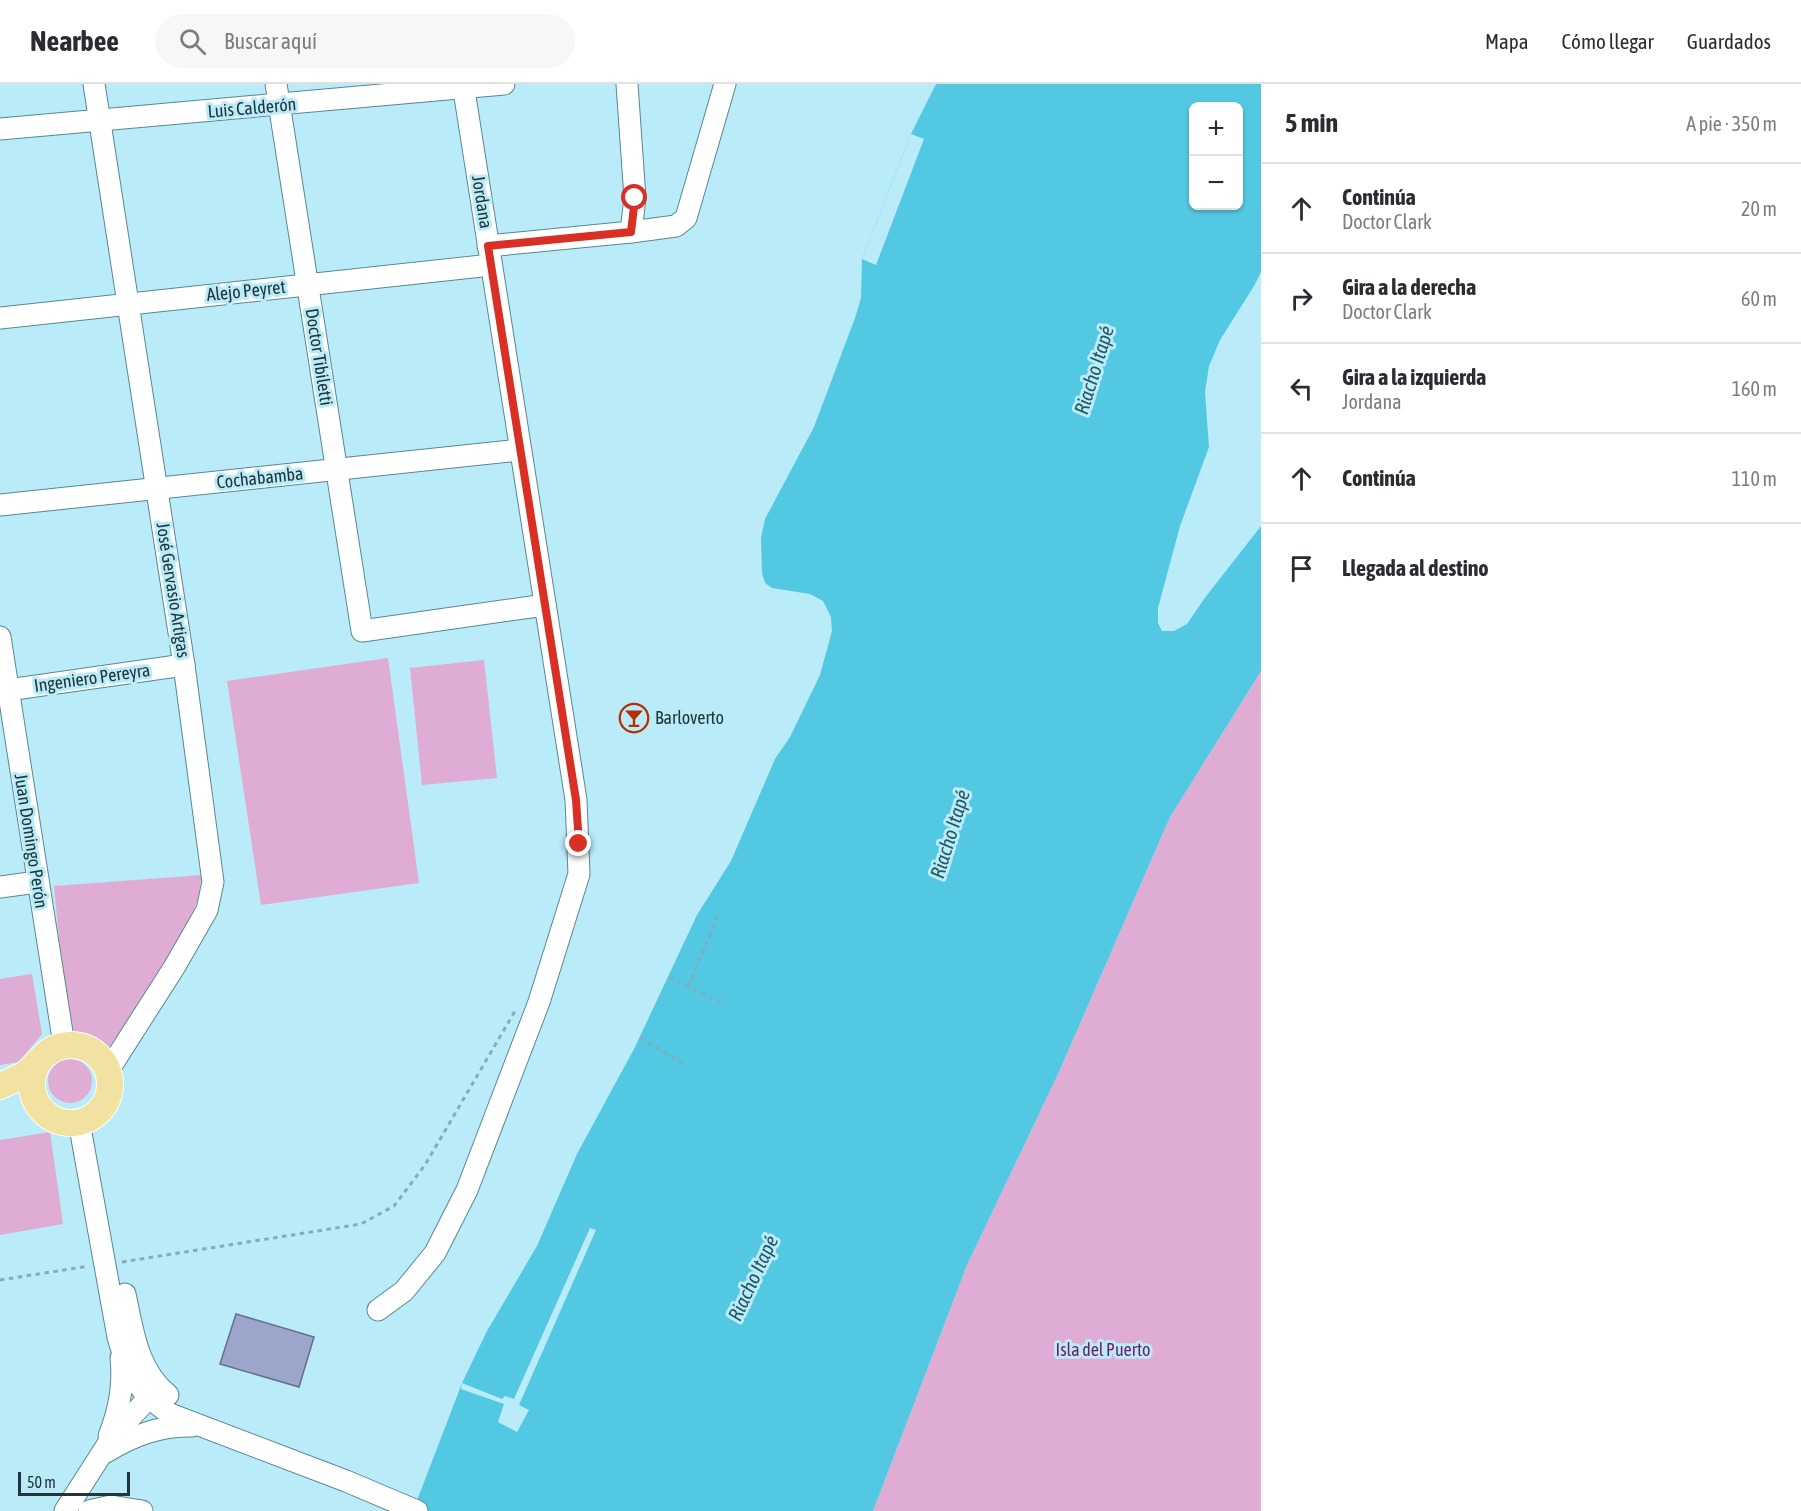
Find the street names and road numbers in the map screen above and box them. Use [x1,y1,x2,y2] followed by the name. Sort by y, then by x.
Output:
[207,93,297,122] street label: Luis Calderón
[468,174,497,230] street label: Jordana
[205,276,287,305] street label: Alejo Peyret
[301,307,338,407] street label: Doctor Tibiletti
[216,463,304,492] street label: Cochabamba
[152,521,195,659] street label: José Gervasio Artigas
[33,659,151,696] street label: Ingeniero Pereyra
[10,772,53,910] street label: Juan Domingo Perón

